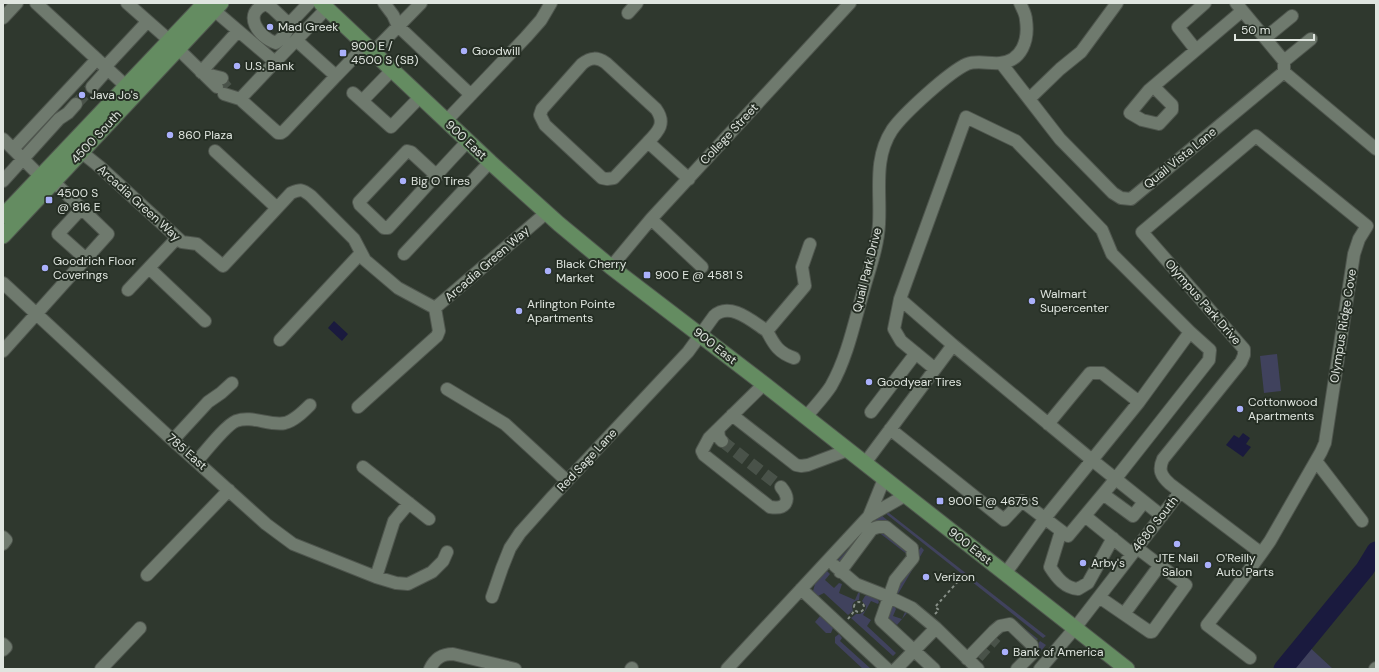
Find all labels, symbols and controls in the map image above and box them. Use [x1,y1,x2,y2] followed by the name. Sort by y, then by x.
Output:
[1235,16,1314,42] scale bar
[278,19,338,35] place label: Mad Greek
[265,22,275,32] marker: Mad Greek
[1241,22,1270,38] text: 50 m
[351,38,419,68] place label: 900 E / 4500 S (SB)
[472,43,520,59] place label: Goodwill
[459,46,469,56] marker: Goodwill
[338,48,348,58] marker: 900 E / 4500 S (SB)
[245,58,294,74] place label: U.S. Bank
[232,61,242,71] marker: U.S. Bank
[90,87,139,103] place label: Java Jo's
[77,90,87,100] marker: Java Jo's
[696,100,762,168] street label: College Street
[67,107,125,167] street label: 4500 South
[442,117,490,163] street label: 900 East
[1140,124,1220,192] street label: Quail Vista Lane
[178,127,232,143] place label: 860 Plaza
[165,130,175,140] marker: 860 Plaza
[94,161,184,245] street label: Arcadia Green Way
[411,173,470,189] place label: Big O Tires
[398,176,408,186] marker: Big O Tires
[57,185,101,215] place label: 4500 S @ 816 E
[44,195,54,205] marker: 4500 S @ 816 E
[441,223,533,305] street label: Arcadia Green Way
[849,226,885,314] street label: Quail Park Drive
[53,253,136,283] place label: Goodrich Floor Coverings
[556,256,627,286] place label: Black Cherry Market
[1161,256,1245,348] street label: Olympus Park Drive
[40,263,50,273] marker: Goodrich Floor Coverings
[543,266,553,276] marker: Black Cherry Market
[655,267,743,283] place label: 900 E @ 4581 S
[1326,268,1360,384] street label: Olympus Ridge Cove
[642,270,652,280] marker: 900 E @ 4581 S
[1040,286,1109,316] place label: Walmart Supercenter
[527,296,615,326] place label: Arlington Pointe Apartments
[1027,296,1037,306] marker: Walmart Supercenter
[514,306,524,316] marker: Arlington Pointe Apartments
[690,324,740,368] street label: 900 East
[877,374,962,390] place label: Goodyear Tires
[864,377,874,387] marker: Goodyear Tires
[1248,394,1317,424] place label: Cottonwood Apartments
[1235,404,1245,414] marker: Cottonwood Apartments
[554,425,621,495] street label: Red Sage Lane
[164,430,210,474] street label: 785 East
[948,493,1038,509] place label: 900 E @ 4675 S
[1128,493,1182,555] street label: 4680 South
[935,496,945,506] marker: 900 E @ 4675 S
[945,524,995,568] street label: 900 East
[1172,539,1182,549] marker: JTE Nail Salon
[1155,550,1199,580] place label: JTE Nail Salon
[1216,550,1274,580] place label: O'Reilly Auto Parts
[1091,555,1125,571] place label: Arby's
[1078,558,1088,568] marker: Arby's
[1203,560,1213,570] marker: O'Reilly Auto Parts
[934,569,975,585] place label: Verizon
[921,572,931,582] marker: Verizon
[1013,644,1103,660] place label: Bank of America
[1000,647,1010,657] marker: Bank of America

